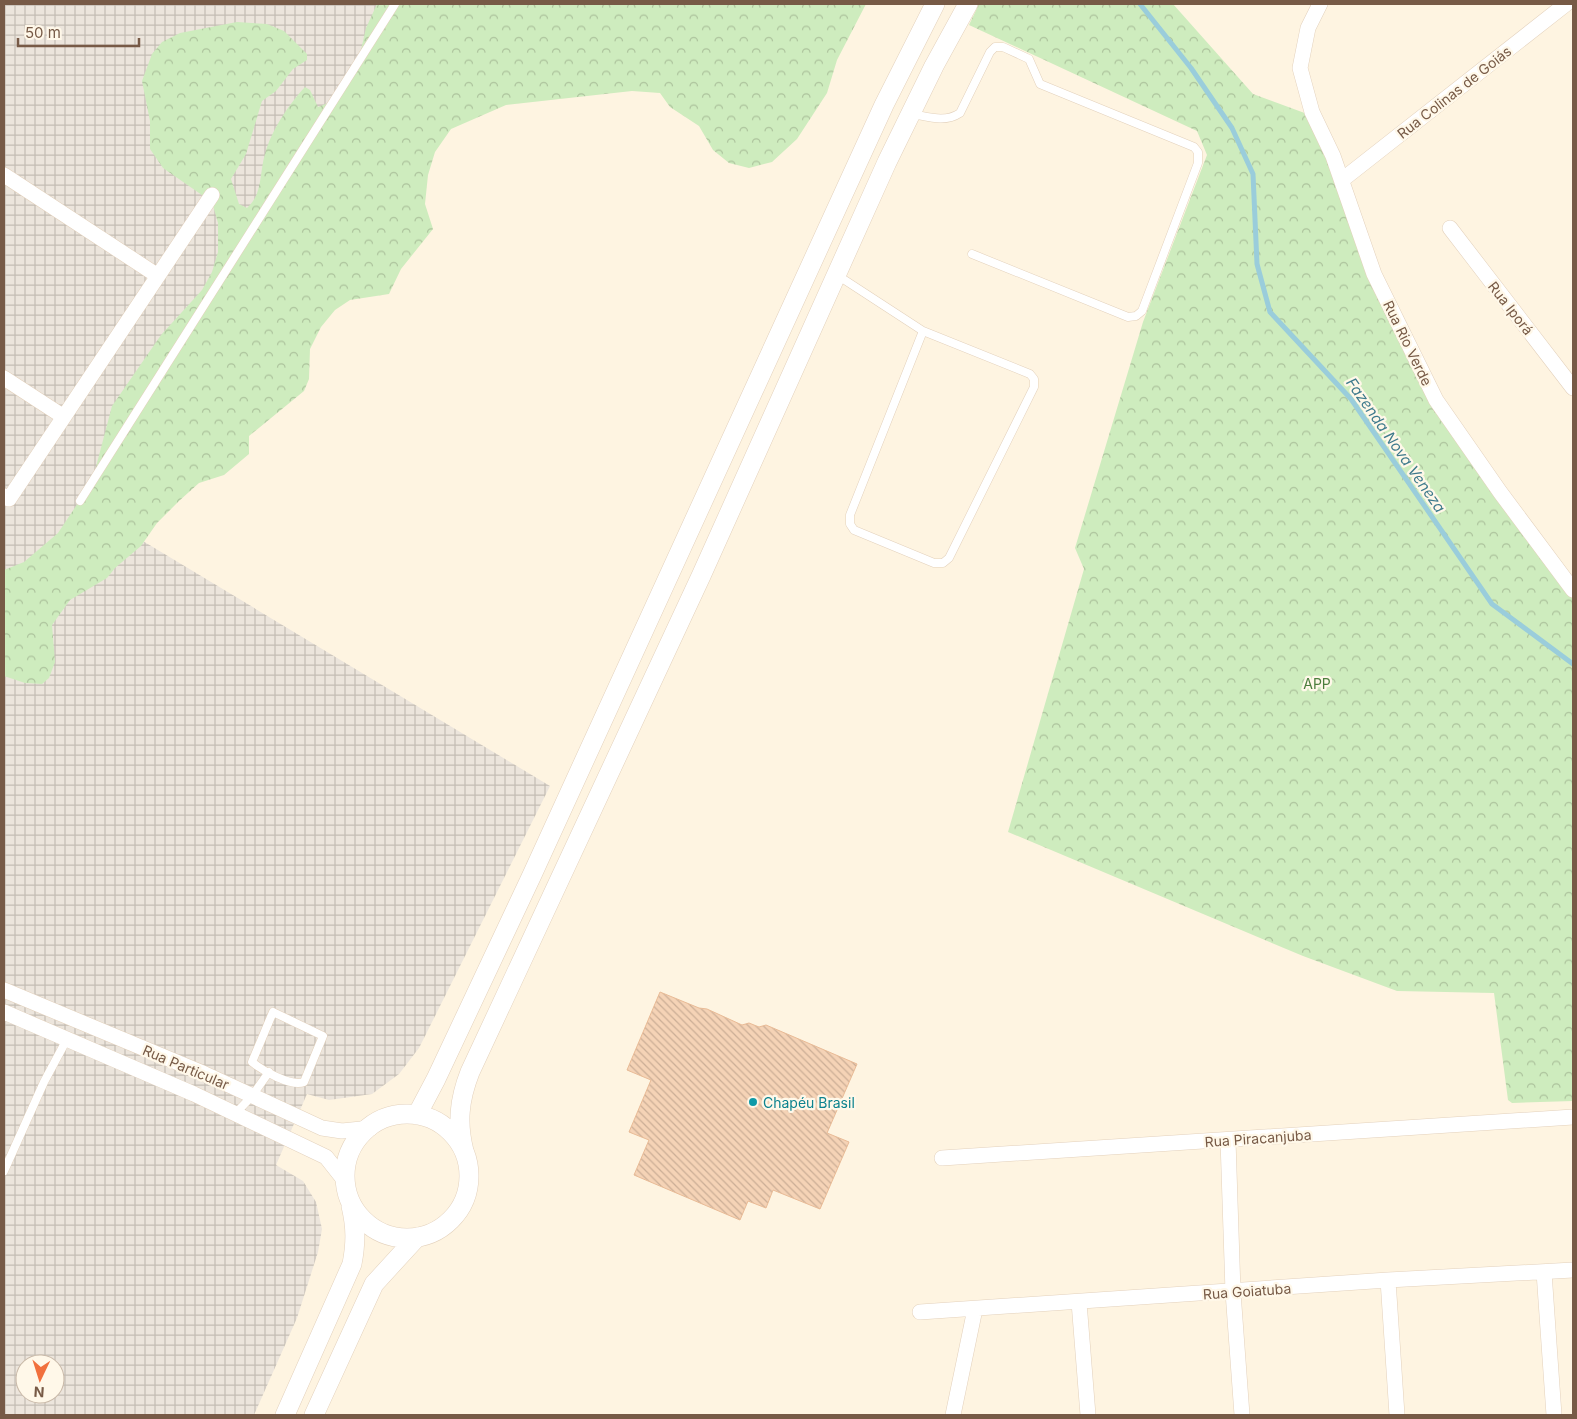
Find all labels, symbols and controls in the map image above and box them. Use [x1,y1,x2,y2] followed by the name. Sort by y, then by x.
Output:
[18,15,139,47] scale bar
[25,23,61,42] text: 50 m
[1394,42,1514,142] street label: Rua Colinas de Goiás
[1485,278,1537,338] street label: Rua Iporá
[1380,298,1436,388] street label: Rua Rio Verde
[1342,374,1450,516] water label: Fazenda Nova Veneza
[1303,675,1331,692] park label: APP
[140,1041,232,1093] street label: Rua Particular
[763,1094,855,1111] place label: Chapéu Brasil
[747,1096,759,1108] marker: Chapéu Brasil
[1204,1126,1312,1150] street label: Rua Piracanjuba
[1202,1279,1292,1303] street label: Rua Goiatuba
[15,1354,65,1404] north arrow
[33,1384,45,1401] text: N

